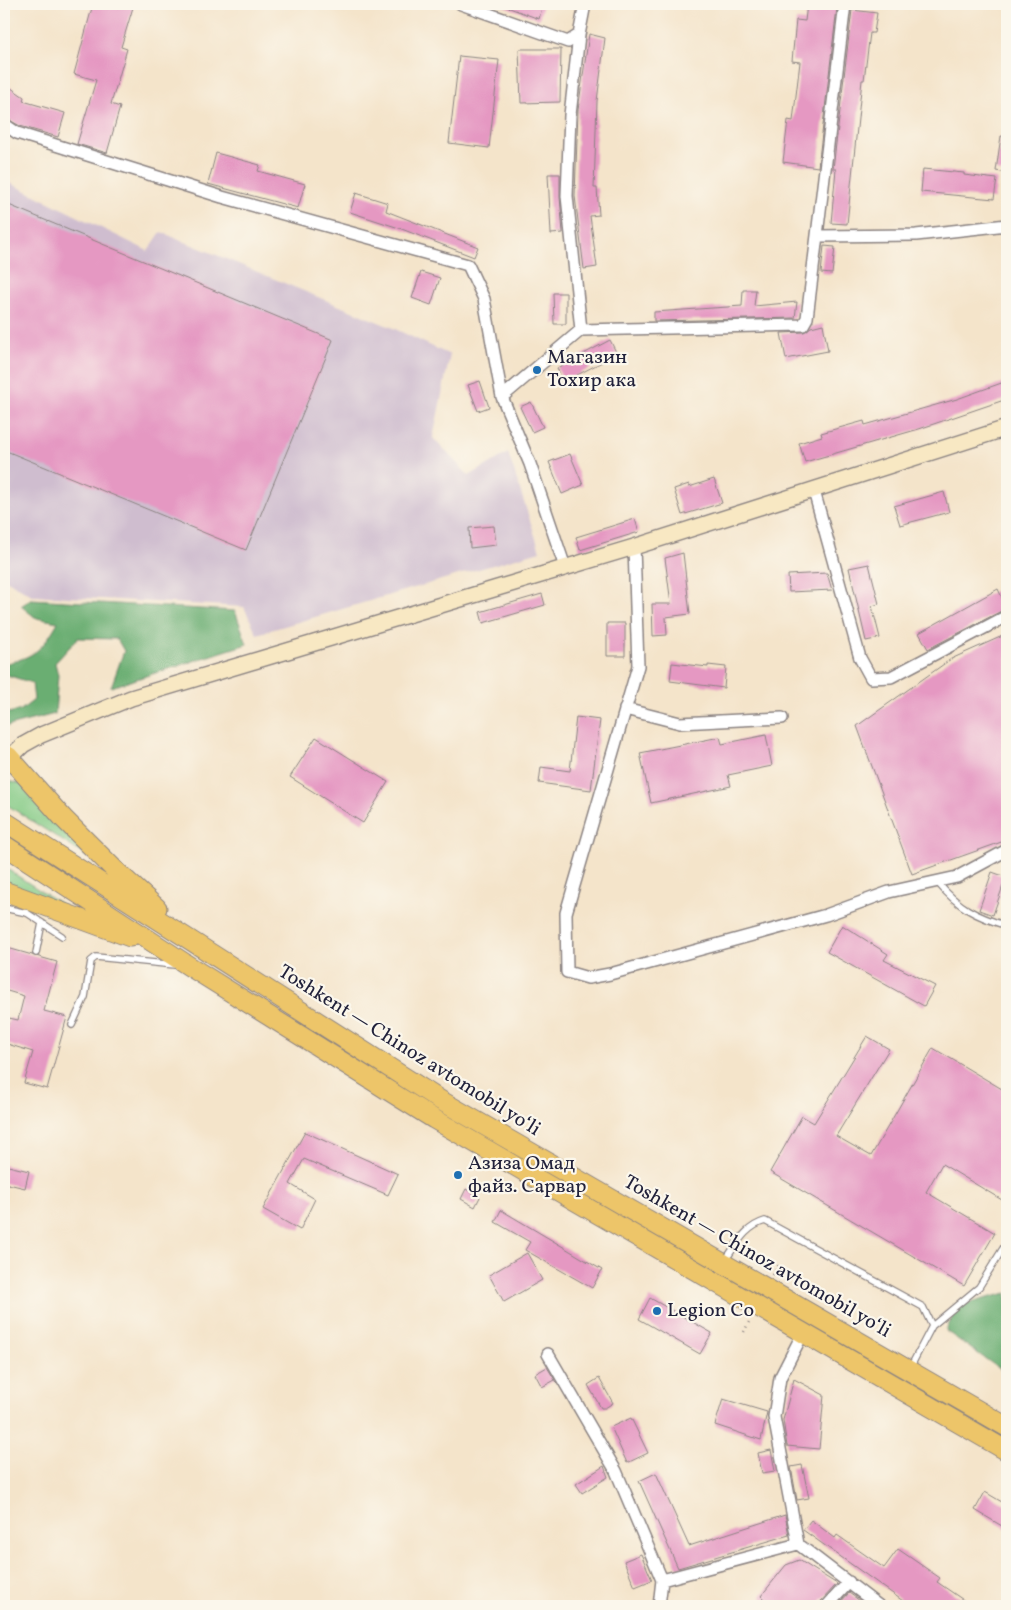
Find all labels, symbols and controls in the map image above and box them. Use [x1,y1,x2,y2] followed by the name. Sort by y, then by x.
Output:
[547,344,636,395] place label: Магазин Тохир ака
[531,364,543,376] marker: Магазин Тохир ака
[272,958,546,1144] street label: Toshkent — Chinoz avtomobil yoʻli
[468,1150,586,1201] place label: Азиза Омад файз. Сарвар
[452,1169,464,1181] marker: Азиза Омад файз. Сарвар
[618,1169,896,1345] street label: Toshkent — Chinoz avtomobil yoʻli
[667,1297,754,1325] place label: Legion Co
[651,1305,663,1317] marker: Legion Co

